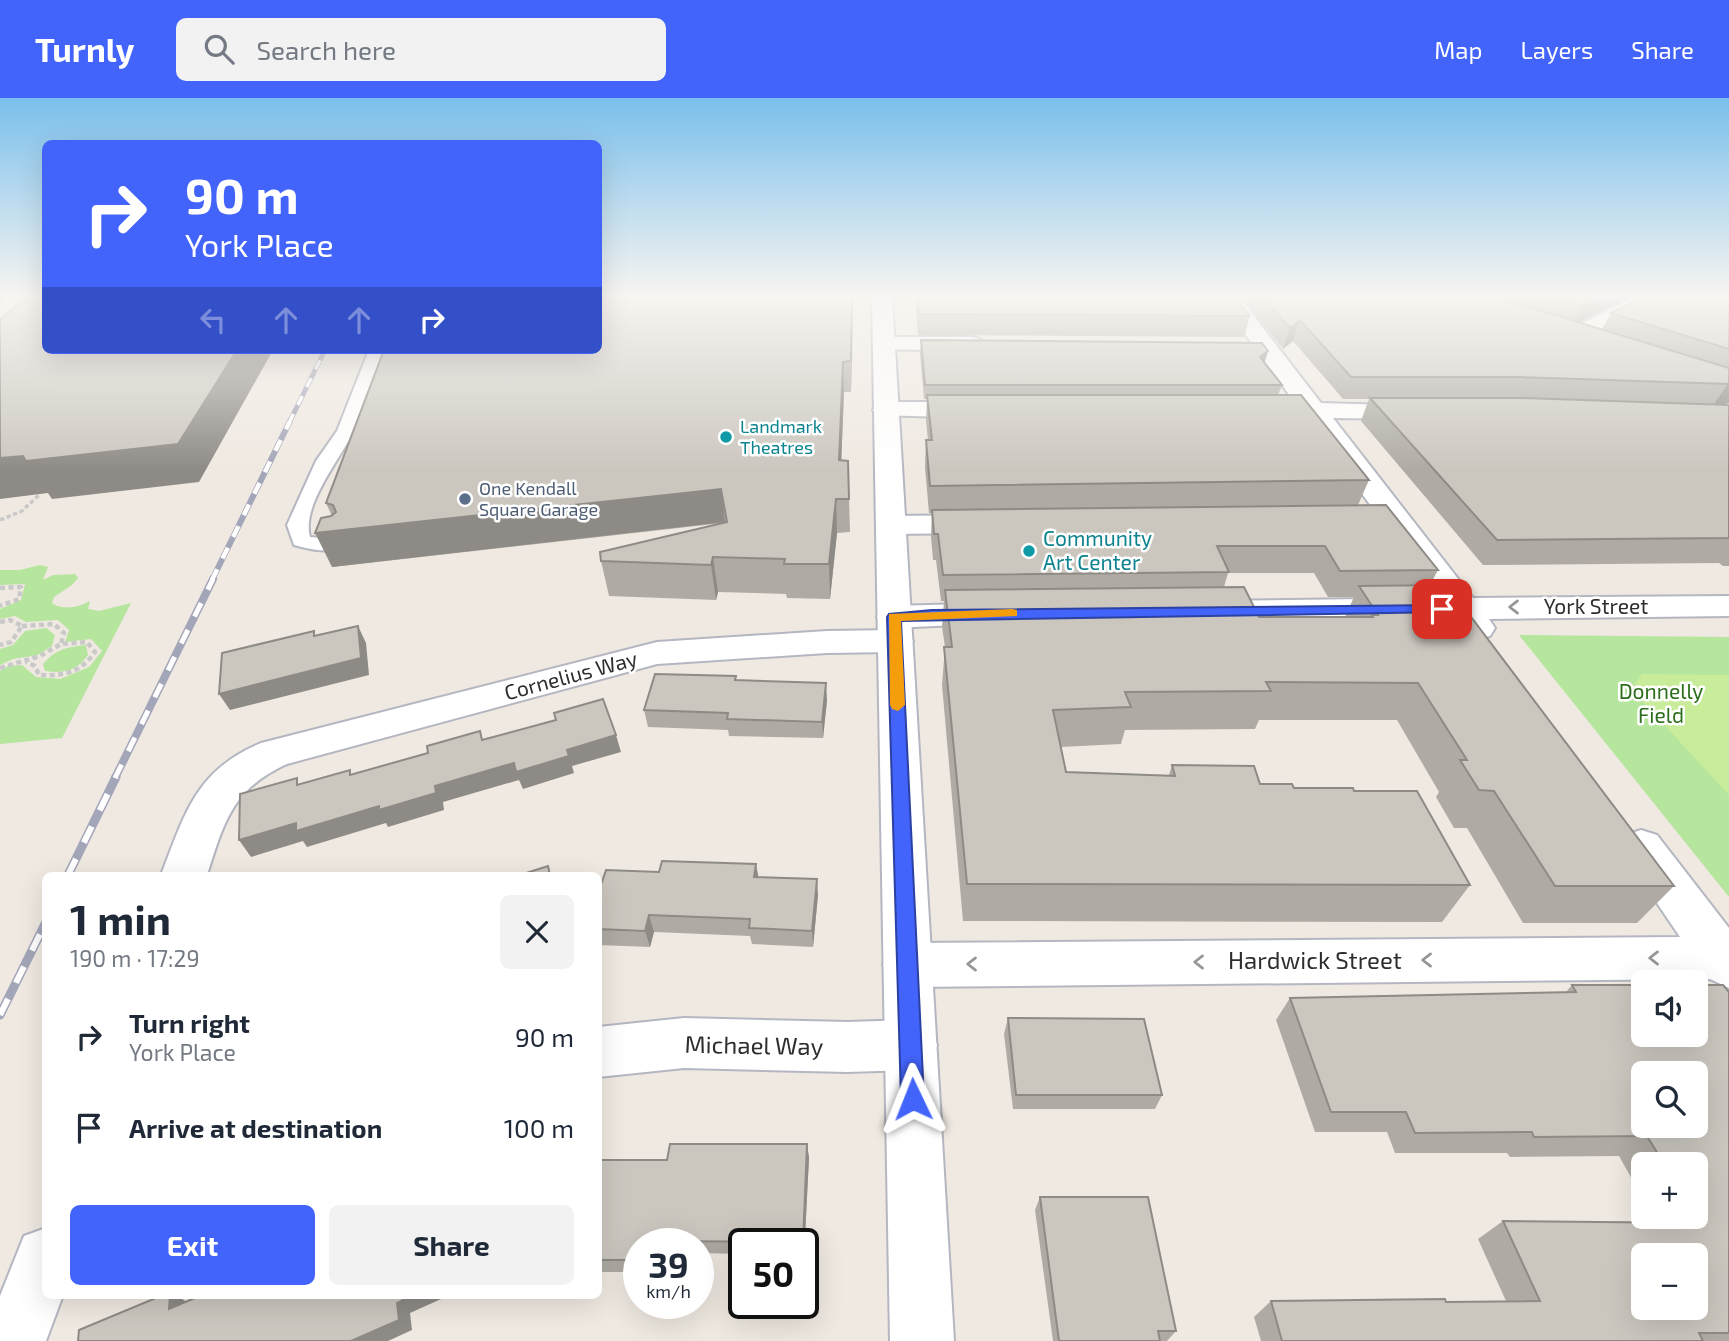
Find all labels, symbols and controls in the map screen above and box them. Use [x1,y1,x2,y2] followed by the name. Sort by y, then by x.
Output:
[176,18,666,81] search box
[35,29,134,69] text: Turnly
[200,30,238,68] icon: search
[256,34,396,65] text: Search here
[1434,35,1482,64] text: Map
[1520,35,1593,64] text: Layers
[1631,35,1694,64] text: Share
[185,165,299,224] text: 90 m
[70,168,161,259] icon: right
[185,225,334,263] text: York Place
[194,301,232,339] icon: left
[267,301,305,339] icon: ahead
[340,301,378,339] icon: ahead
[413,301,451,339] icon: right
[740,415,822,458] place label: Landmark Theatres
[718,429,734,445] marker: Landmark Theatres
[479,477,598,520] place label: One Kendall Square Garage
[457,491,473,507] marker: One Kendall Square Garage
[1043,525,1152,574] place label: Community Art Center
[1021,543,1037,559] marker: Community Art Center
[1412,579,1472,639] pin
[1423,590,1461,628] icon: arrive
[1544,593,1648,618] street label: York Street
[1508,600,1519,615] one-way arrow
[501,645,640,704] street label: Cornelius Way
[1619,678,1703,727] park label: Donnelly Field
[70,893,171,943] text: 1 min
[500,895,574,969] button: close
[70,944,200,972] text: 190 m · 17:29
[1228,945,1402,974] street label: Hardwick Street
[1649,951,1660,966] one-way arrow
[1421,953,1432,968] one-way arrow
[1194,955,1205,970] one-way arrow
[966,956,977,972] one-way arrow
[1631,970,1708,1320] map controls
[1631,970,1708,1047] button: sound
[129,1007,250,1038] text: Turn right
[70,1018,108,1056] icon: right
[515,1021,574,1052] text: 90 m
[684,1029,824,1060] street label: Michael Way
[129,1038,236,1066] text: York Place
[1631,1061,1708,1138] button: search
[876,1062,950,1136] position arrow
[70,1109,108,1147] icon: arrive
[129,1112,382,1143] text: Arrive at destination
[504,1112,574,1143] text: 100 m
[1631,1152,1708,1229] button: +
[70,1205,315,1285] button: Exit
[329,1205,574,1285] button: Share
[728,1228,819,1319] speed limit sign: 50
[648,1243,689,1285] text: 39
[1631,1243,1708,1320] button: −
[646,1280,691,1302] text: km/h

